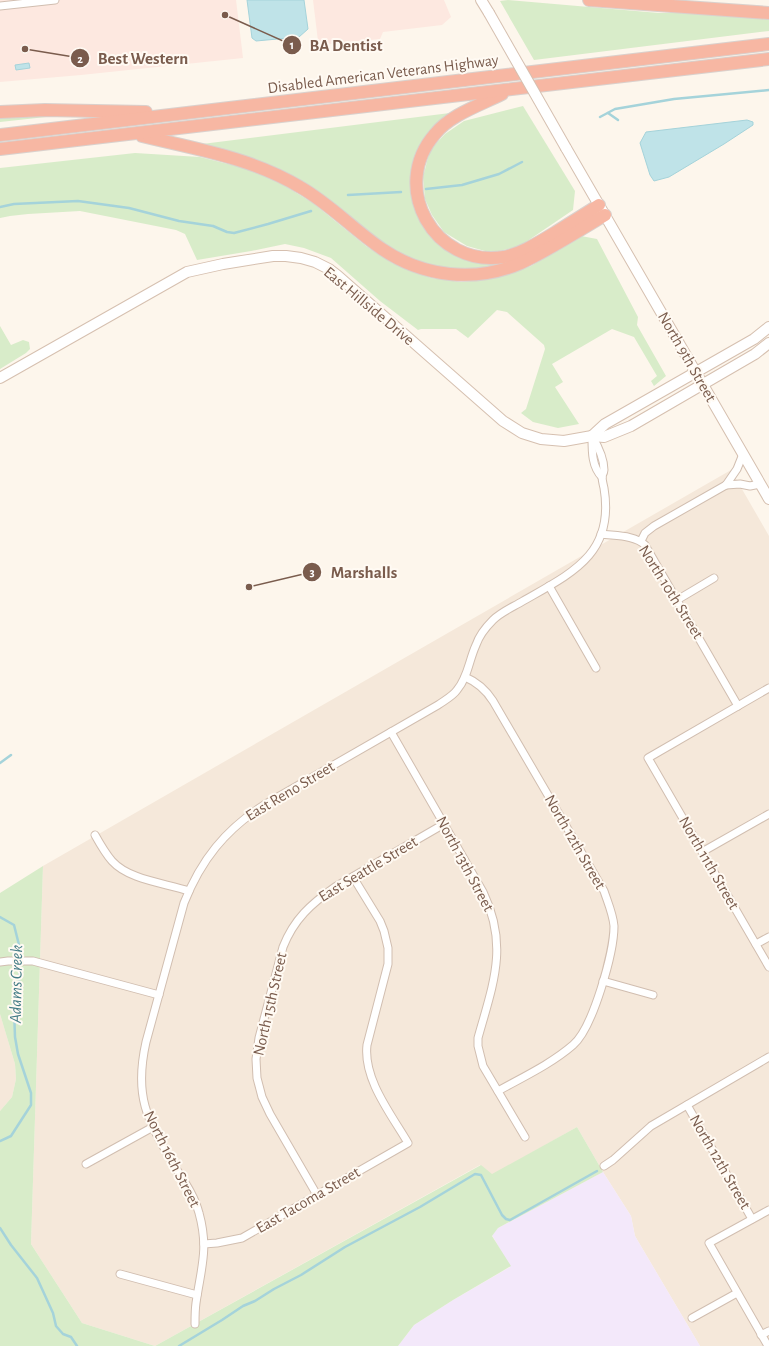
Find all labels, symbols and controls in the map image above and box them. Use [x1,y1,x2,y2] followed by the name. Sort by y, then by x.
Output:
[282,31,391,60] callout: BA Dentist
[309,37,383,54] text: BA Dentist
[290,39,294,51] text: 1
[70,44,196,73] callout: Best Western
[98,50,188,67] text: Best Western
[267,52,500,97] street label: Disabled American Veterans Highway
[77,53,83,65] text: 2
[321,264,417,348] street label: East Hillside Drive
[655,309,719,405] street label: North 9th Street
[636,542,706,642] street label: North 10th Street
[302,557,405,586] callout: Marshalls
[331,564,398,581] text: Marshalls
[309,566,315,578] text: 3
[243,758,337,824] street label: East Reno Street
[542,792,608,892] street label: North 12th Street
[433,814,497,914] street label: North 13th Street
[676,814,742,912] street label: North 11th Street
[316,833,420,905] street label: East Seattle Street
[7,945,25,1024] water label: Adams Creek
[250,951,290,1057] street label: North 15th Street
[141,1108,203,1210] street label: North 16th Street
[687,1112,753,1212] street label: North 12th Street
[253,1164,363,1236] street label: East Tacoma Street

